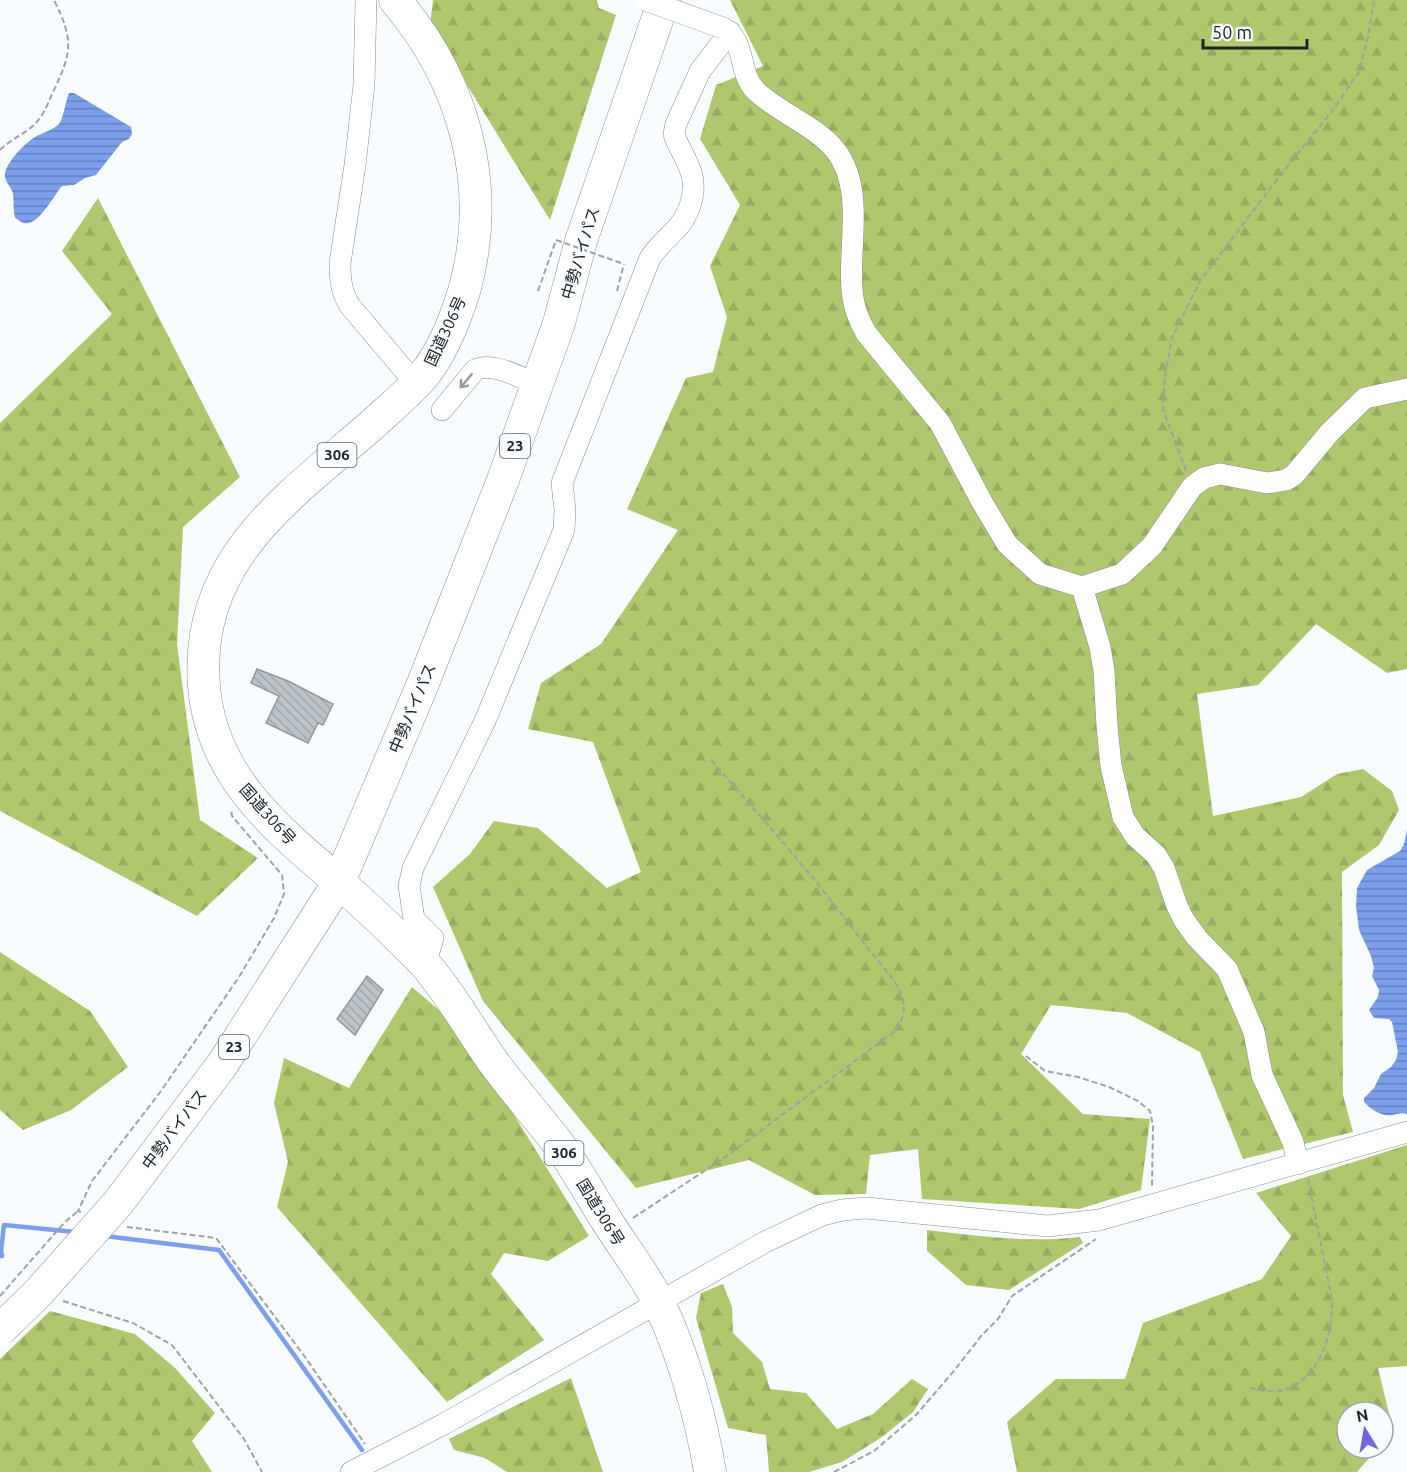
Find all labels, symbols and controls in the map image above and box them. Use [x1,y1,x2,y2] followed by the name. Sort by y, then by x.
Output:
[1203,12,1306,50] scale bar
[1212,22,1252,42] text: 50 m
[557,205,603,301] street label: 中勢バイパス
[421,293,469,369] street label: 国道306号
[460,373,473,389] one-way arrow
[500,434,530,458] road number: 23
[318,443,356,467] road number: 306
[385,660,439,756] street label: 中勢バイパス
[236,780,300,848] street label: 国道306号
[219,1035,249,1059] road number: 23
[138,1085,210,1173] street label: 中勢バイパス
[544,1141,584,1165] road number: 306
[573,1175,629,1249] street label: 国道306号
[1335,1400,1395,1460] north arrow
[1355,1405,1370,1425] text: N

